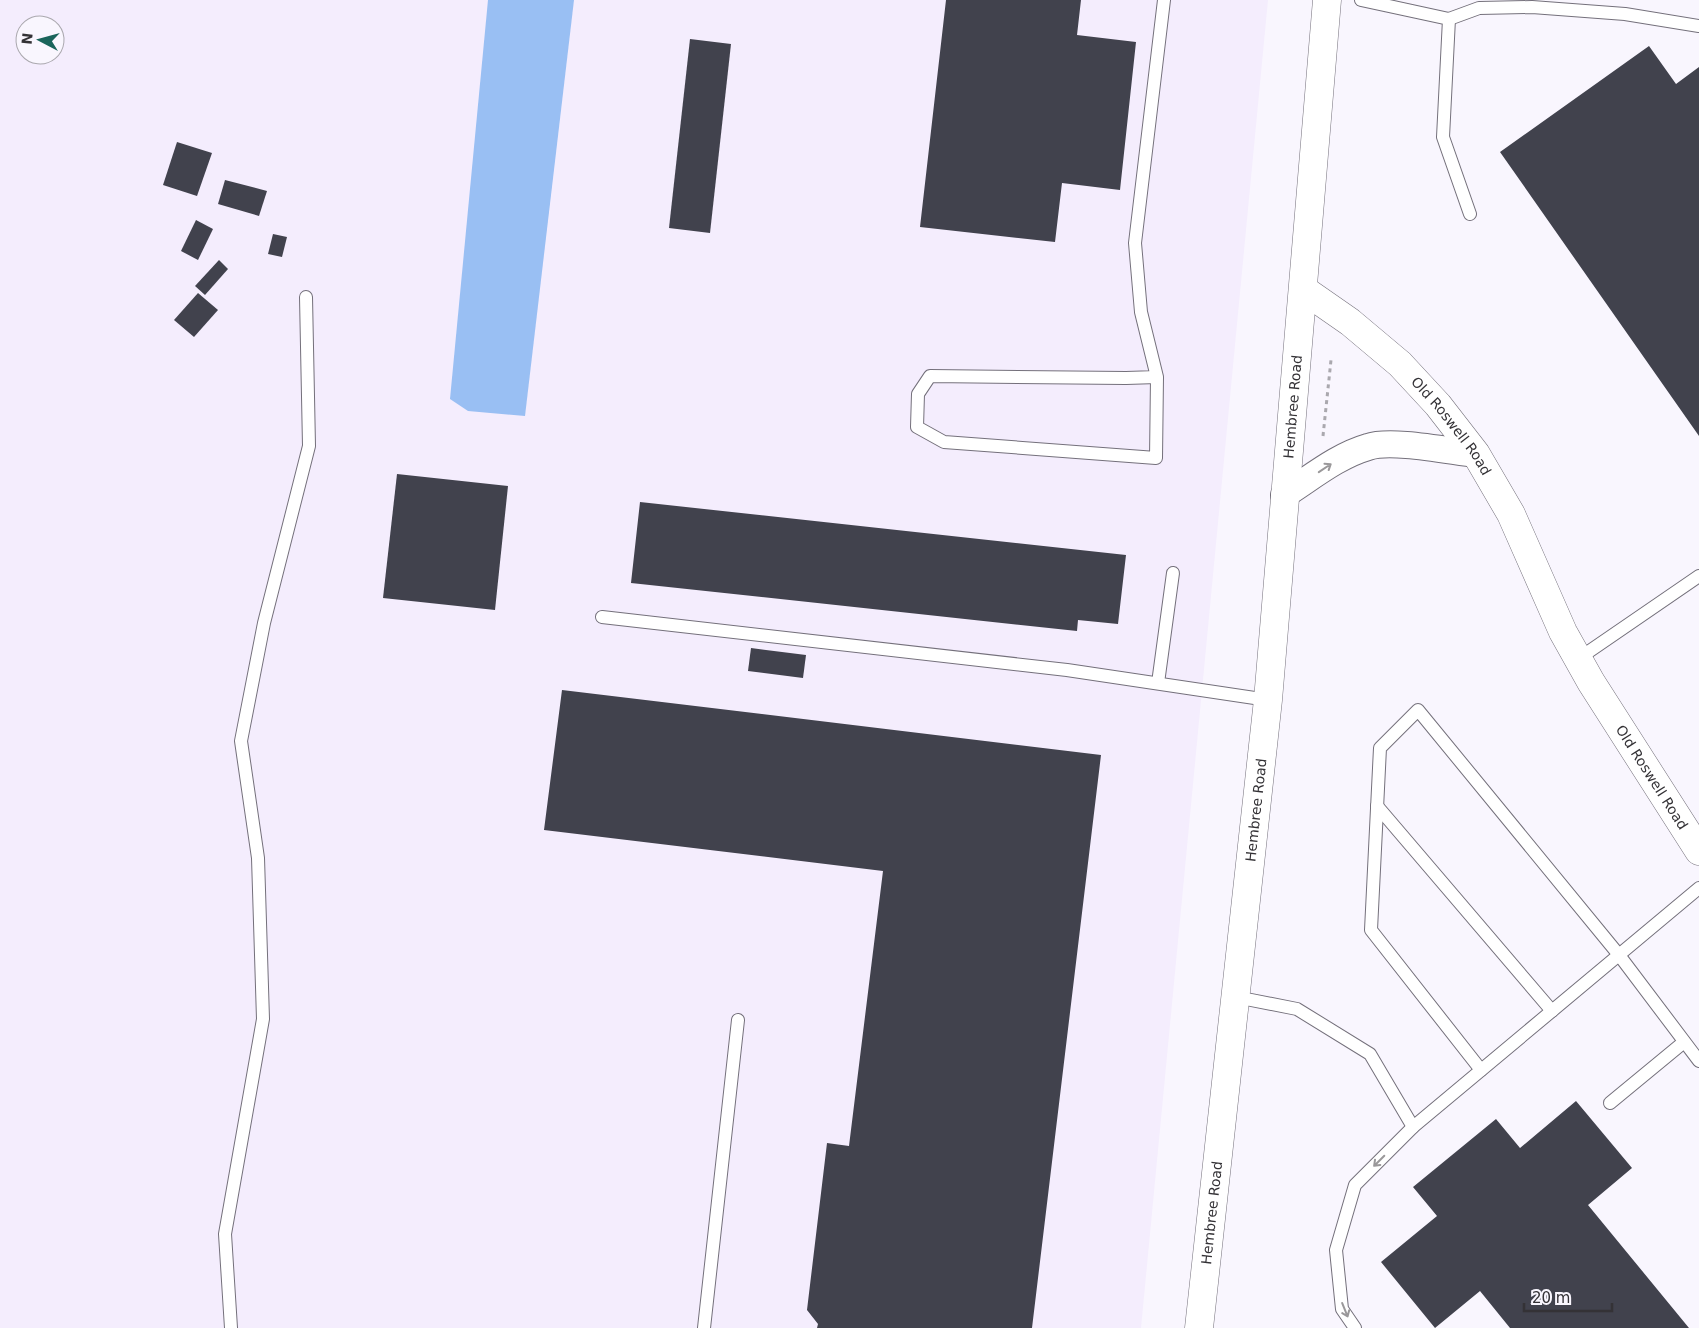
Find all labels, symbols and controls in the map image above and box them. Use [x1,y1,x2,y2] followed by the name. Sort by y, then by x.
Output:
[15,15,65,65] north arrow
[19,32,36,45] text: N
[1280,354,1305,459] street label: Hembree Road
[1408,373,1495,478] street label: Old Roswell Road
[1318,463,1332,474] one-way arrow
[1613,722,1691,832] street label: Old Roswell Road
[1242,758,1270,863] street label: Hembree Road
[1373,1155,1385,1167] one-way arrow
[1198,1160,1225,1265] street label: Hembree Road
[1524,1280,1612,1312] scale bar
[1532,1289,1570,1307] text: 20 m
[1340,1302,1350,1317] one-way arrow

